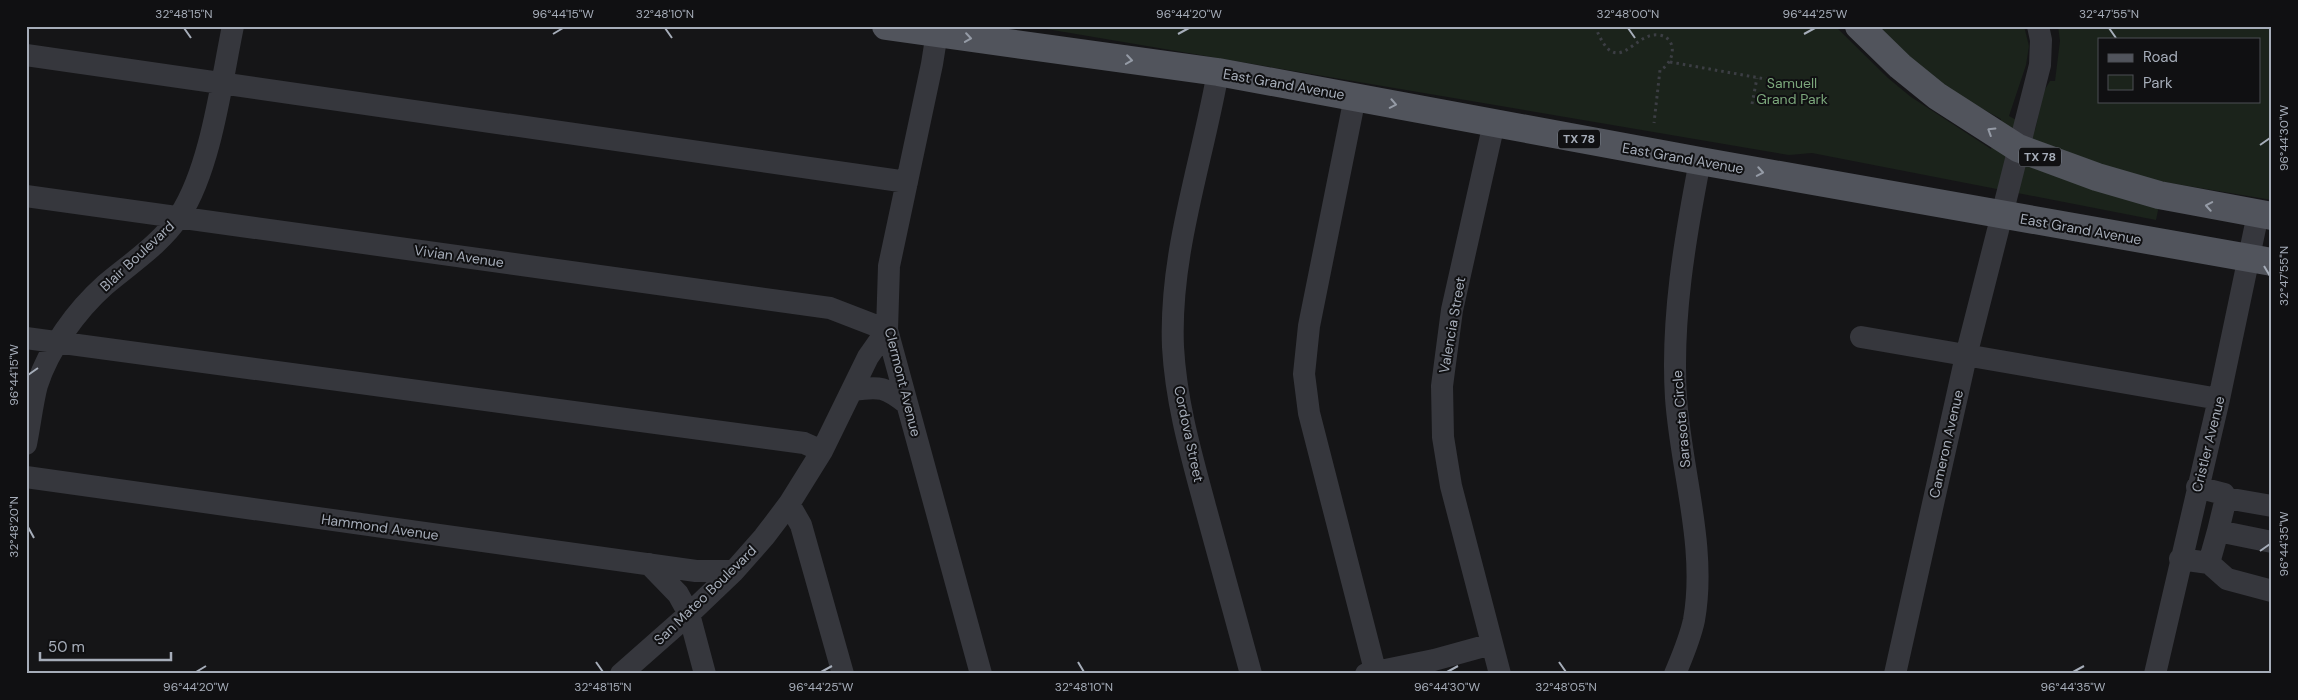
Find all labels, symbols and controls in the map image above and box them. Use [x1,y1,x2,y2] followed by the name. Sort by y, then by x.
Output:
[155,6,213,22] text: 32°48'15"N
[532,6,594,22] text: 96°44'15"W
[636,6,694,22] text: 32°48'10"N
[1156,6,1222,22] text: 96°44'20"W
[1597,6,1659,22] text: 32°48'00"N
[1783,6,1848,22] text: 96°44'25"W
[2079,6,2139,22] text: 32°47'55"N
[965,32,973,43] one-way arrow
[2098,38,2260,102] legend
[2143,47,2178,67] text: Road
[1126,54,1134,65] one-way arrow
[1222,64,1346,104] street label: East Grand Avenue
[2143,73,2173,93] text: Park
[1756,74,1828,108] park label: Samuell Grand Park
[1389,99,1398,109] one-way arrow
[2276,105,2292,171] text: 96°44'30"W
[1987,127,1996,137] one-way arrow
[1558,130,1600,148] road number: TX 78
[1621,138,1745,178] street label: East Grand Avenue
[2019,148,2061,166] road number: TX 78
[1755,166,1764,176] one-way arrow
[2205,201,2214,211] one-way arrow
[2019,209,2143,249] street label: East Grand Avenue
[96,217,178,295] street label: Blair Boulevard
[413,241,505,271] street label: Vivian Avenue
[2276,246,2292,306] text: 32°47'55"N
[1435,275,1469,375] street label: Valencia Street
[881,326,925,439] street label: Clermont Avenue
[6,344,22,406] text: 96°44'15"W
[1668,369,1694,469] street label: Sarasota Circle
[1170,384,1208,484] street label: Cordova Street
[1925,388,1967,500] street label: Cameron Avenue
[2187,394,2229,494] street label: Cristler Avenue
[6,496,22,558] text: 32°48'20"N
[320,510,440,544] street label: Hammond Avenue
[2276,511,2292,576] text: 96°44'35"W
[650,541,760,649] street label: San Mateo Boulevard
[40,630,171,662] scale bar
[48,637,85,657] text: 50 m
[163,679,229,695] text: 96°44'20"W
[574,679,632,695] text: 32°48'15"N
[789,679,854,695] text: 96°44'25"W
[1055,679,1113,695] text: 32°48'10"N
[1414,679,1480,695] text: 96°44'30"W
[1535,679,1597,695] text: 32°48'05"N
[2041,679,2106,695] text: 96°44'35"W

